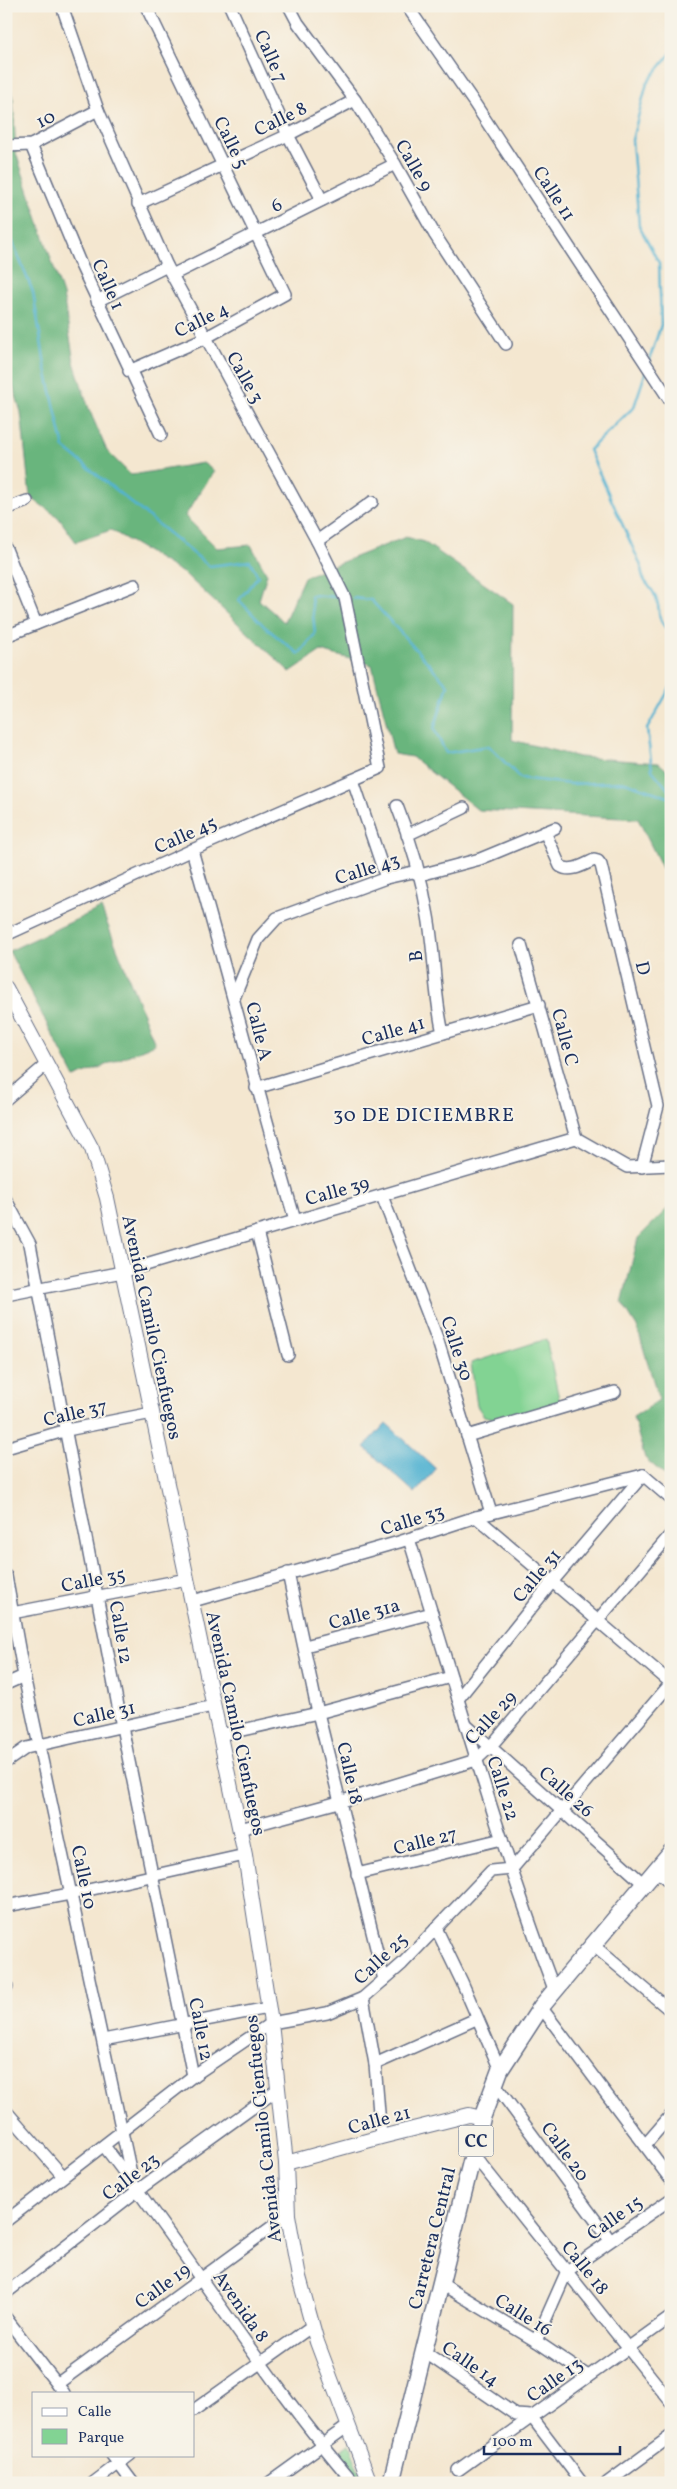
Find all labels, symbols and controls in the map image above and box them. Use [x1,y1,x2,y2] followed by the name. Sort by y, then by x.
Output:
[247,26,293,87] street label: Calle 7
[250,96,312,144] street label: Calle 8
[32,104,60,136] street label: 10
[206,112,254,173] street label: Calle 5
[388,135,439,197] street label: Calle 9
[526,162,581,227] street label: Calle 11
[267,192,287,220] street label: 6
[84,255,130,315] street label: Calle 1
[170,297,233,345] street label: Calle 4
[219,347,269,409] street label: Calle 3
[150,811,221,861] street label: Calle 45
[332,848,403,892] street label: Calle 43
[403,949,431,963] street label: B
[628,959,656,978] street label: D
[238,1000,278,1063] street label: Calle A
[544,1006,584,1069] street label: Calle C
[359,1011,428,1053] street label: Calle 41
[333,1102,515,1130] district label: 30 DE DICIEMBRE
[303,1171,373,1213] street label: Calle 39
[115,1213,188,1442] street label: Avenida Camilo Cienfuegos
[433,1313,479,1384] street label: Calle 30
[41,1394,110,1434] street label: Calle 37
[378,1499,448,1543] street label: Calle 33
[507,1544,568,1609] street label: Calle 31
[59,1562,128,1600] street label: Calle 35
[326,1593,403,1637] street label: Calle 31a
[102,1599,138,1666] street label: Calle 12
[199,1609,272,1838] street label: Avenida Camilo Cienfuegos
[459,1685,524,1751] street label: Calle 29
[71,1695,138,1735] street label: Calle 31
[329,1740,369,1807] street label: Calle 18
[479,1753,525,1824] street label: Calle 22
[532,1761,599,1824] street label: Calle 26
[391,1821,460,1862] street label: Calle 27
[64,1843,103,1912] street label: Calle 10
[349,1928,414,1991] street label: Calle 25
[181,1996,219,2063] street label: Calle 12
[239,2014,289,2244] street label: Avenida Camilo Cienfuegos
[345,2100,414,2142] street label: Calle 21
[534,2117,595,2187] street label: Calle 20
[458,2126,494,2156] road number: CC
[97,2148,165,2208] street label: Calle 23
[403,2164,463,2312] street label: Carretera Central
[582,2190,648,2247] street label: Calle 15
[554,2236,614,2301] street label: Calle 18
[130,2257,197,2316] street label: Calle 19
[206,2266,274,2348] street label: Avenida 8
[489,2288,557,2343] street label: Calle 16
[436,2335,504,2394] street label: Calle 14
[522,2352,588,2409] street label: Calle 13
[32,2392,195,2456] legend
[78,2402,111,2423] text: Calle
[484,2424,621,2456] scale bar
[78,2428,124,2449] text: Parque
[492,2432,532,2453] text: 100 m

